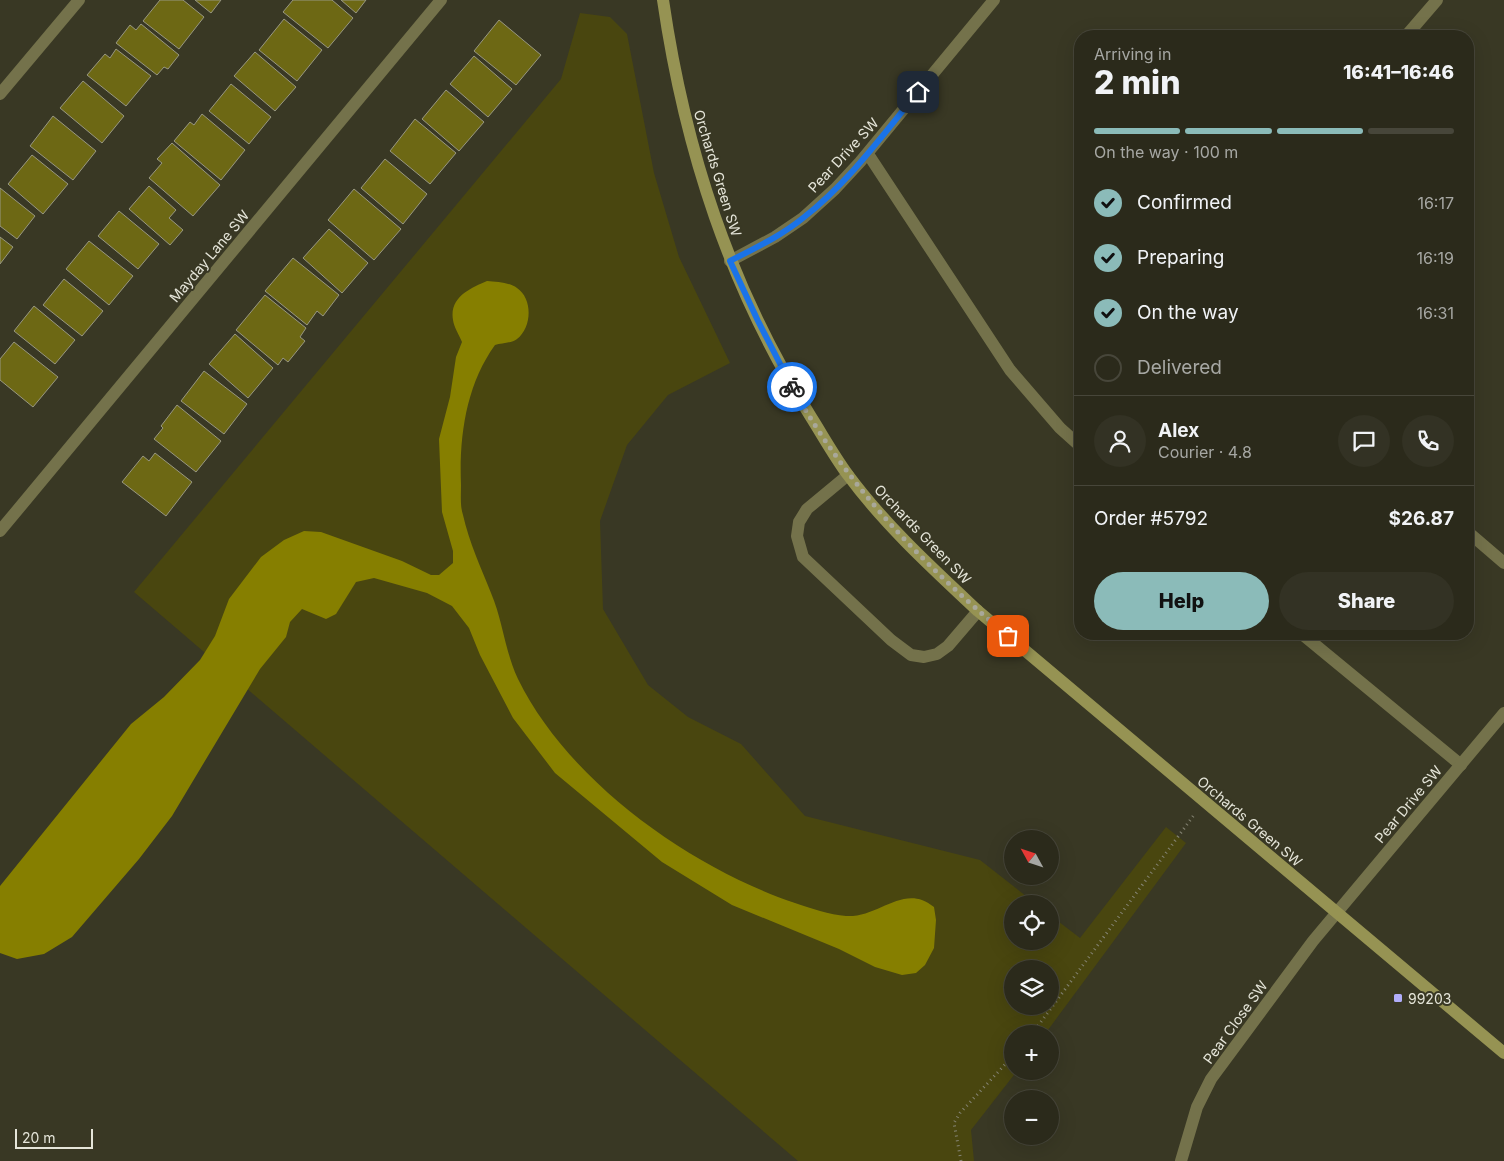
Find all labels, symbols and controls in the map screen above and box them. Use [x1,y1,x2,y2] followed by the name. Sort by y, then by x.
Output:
[1094,44,1171,64] text: Arriving in
[1343,61,1454,84] text: 16:41–16:46
[1094,63,1180,102] text: 2 min
[897,71,939,113] pin
[904,78,932,106] icon: home
[691,108,745,239] street label: Orchards Green SW
[804,114,882,196] street label: Pear Drive SW
[1094,142,1238,162] text: On the way · 100 m
[1094,189,1122,217] icon: check
[1137,191,1232,214] text: Confirmed
[1417,193,1454,213] text: 16:17
[166,206,253,305] street label: Mayday Lane SW
[1094,244,1122,272] icon: check
[1137,246,1224,269] text: Preparing
[1417,248,1454,268] text: 16:19
[1094,299,1122,327] icon: check
[1137,301,1239,324] text: On the way
[1417,303,1454,323] text: 16:31
[1137,356,1222,379] text: Delivered
[767,362,817,412] courier
[778,373,806,401] icon: bike
[1094,415,1146,467] button: person
[1338,415,1390,467] button: chat
[1402,415,1454,467] button: phone
[1158,419,1199,442] text: Alex
[1158,442,1252,462] text: Courier · 4.8
[871,481,975,587] street label: Orchards Green SW
[1094,507,1208,530] text: Order #5792
[1389,507,1454,530] text: $26.87
[1094,572,1269,630] button: Help
[1279,572,1454,630] button: Share
[987,615,1029,657] pin
[994,622,1022,650] icon: bag
[1371,762,1445,846] street label: Pear Drive SW
[1194,772,1306,870] street label: Orchards Green SW
[1004,830,1059,885] north arrow
[1004,830,1059,1145] map controls
[1004,895,1059,950] button: locate
[1004,960,1059,1015] button: layers
[1199,977,1271,1067] street label: Pear Close SW
[1408,990,1451,1007] place label: 99203
[1392,992,1404,1004] marker: 99203
[1004,1025,1059,1080] button: +
[1004,1090,1059,1145] button: −
[15,1126,92,1149] scale bar
[22,1129,56,1146] text: 20 m

